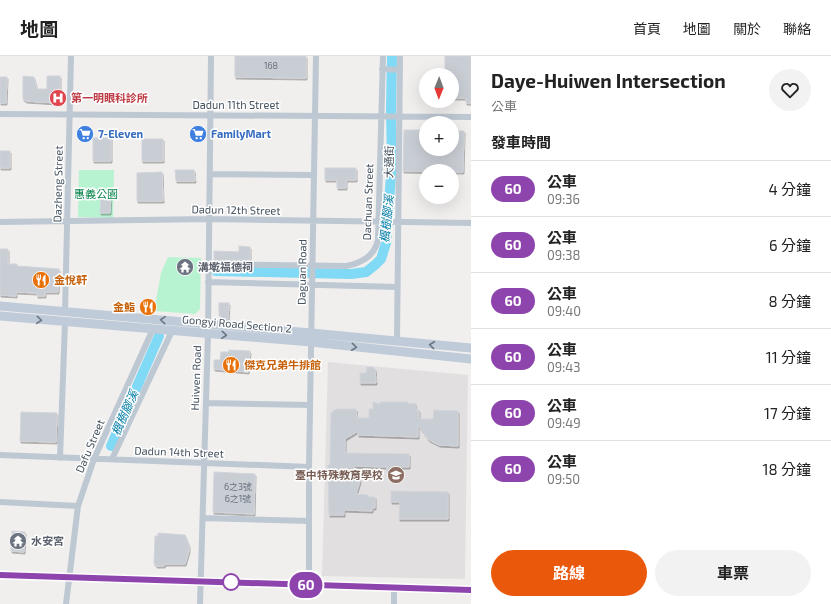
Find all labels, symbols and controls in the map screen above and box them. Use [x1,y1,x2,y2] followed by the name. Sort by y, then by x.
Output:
[20,17,58,40] text: 地圖
[633,20,661,37] text: 首頁
[683,20,711,37] text: 地圖
[733,20,761,37] text: 關於
[783,20,811,37] text: 聯絡
[264,60,278,71] house number: 168
[419,68,459,108] north arrow
[419,68,459,204] map controls
[491,69,726,92] text: Daye-Huiwen Intersection
[769,69,811,111] button: heart
[48,88,68,108] hospital icon: 第一明眼科診所
[71,91,148,104] place label: 第一明眼科診所
[192,98,280,111] street label: Dadun 11th Street
[491,98,517,114] text: 公車
[419,116,459,156] button: +
[75,124,95,144] supermarket icon: 7-Eleven
[188,124,208,144] supermarket icon: FamilyMart
[98,127,143,140] place label: 7-Eleven
[211,127,271,141] place label: FamilyMart
[491,133,551,151] text: 發車時間
[50,145,65,223] street label: Dazheng Street
[382,145,395,179] street label: 大通街
[360,163,375,241] street label: Dachuan Street
[419,164,459,204] button: −
[547,172,577,190] text: 公車
[504,180,522,197] text: 60
[768,180,811,198] text: 4 分鐘
[74,187,118,200] park label: 惠義公園
[547,191,580,207] text: 09:36
[377,192,396,244] water label: 楓樹腳溪
[191,202,281,217] street label: Dadun 12th Street
[547,228,577,246] text: 公車
[504,236,522,253] text: 60
[769,236,811,254] text: 6 分鐘
[294,239,309,305] street label: Daguan Road
[547,247,580,263] text: 09:38
[175,257,195,277] temple icon: 溝墘福德祠
[198,260,253,273] place label: 溝墘福德祠
[31,270,51,290] restaurant icon: 金悅軒
[54,273,87,286] place label: 金悅軒
[547,284,577,302] text: 公車
[504,292,522,309] text: 60
[769,292,811,310] text: 8 分鐘
[138,297,158,317] restaurant icon: 金鮨
[113,300,135,313] place label: 金鮨
[547,303,581,319] text: 09:40
[182,312,292,335] street label: Gongyi Road Section 2
[36,315,42,324] one-way arrow
[160,316,166,325] one-way arrow
[221,330,227,339] one-way arrow
[429,340,435,349] one-way arrow
[547,340,577,358] text: 公車
[351,342,357,351] one-way arrow
[188,345,203,411] street label: Huiwen Road
[504,348,522,365] text: 60
[766,348,811,366] text: 11 分鐘
[221,355,241,375] restaurant icon: 傑克兄弟牛排館
[244,358,321,371] place label: 傑克兄弟牛排館
[547,359,581,375] text: 09:43
[108,386,141,437] water label: 楓樹腳溪
[547,396,577,414] text: 公車
[504,404,522,421] text: 60
[764,404,811,422] text: 17 分鐘
[547,415,581,431] text: 09:49
[72,417,107,474] street label: Dafu Street
[134,443,224,460] street label: Dadun 14th Street
[547,452,577,470] text: 公車
[504,460,522,477] text: 60
[763,460,811,478] text: 18 分鐘
[386,465,406,485] school or university icon: 臺中特殊教育學校
[295,468,383,481] place label: 臺中特殊教育學校
[547,471,580,487] text: 09:50
[224,481,252,492] house number: 6之3號
[225,493,251,504] house number: 6之1號
[8,531,28,551] temple icon: 水安宮
[31,534,64,547] place label: 水安宮
[491,550,647,596] button: 路線
[655,550,811,596] button: 車票
[288,572,324,598] line badge: 60
[222,573,240,591] unlabelled marker
[297,576,315,593] text: 60

